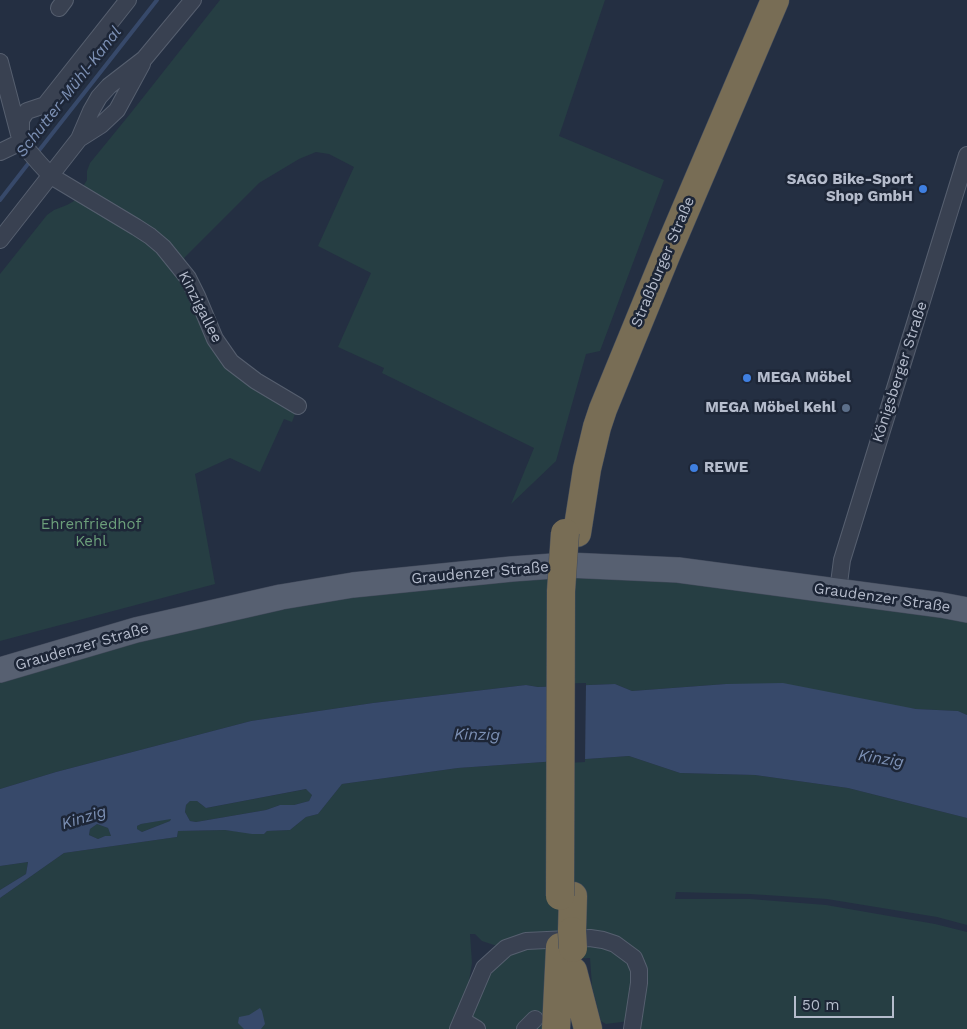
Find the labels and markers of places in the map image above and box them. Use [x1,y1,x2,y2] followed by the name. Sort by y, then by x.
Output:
[787,171,913,206] place label: SAGO Bike-Sport Shop GmbH
[917,183,929,195] marker: SAGO Bike-Sport Shop GmbH
[757,369,851,387] place label: MEGA Möbel
[741,372,753,384] marker: MEGA Möbel
[705,399,836,417] place label: MEGA Möbel Kehl
[840,402,852,414] marker: MEGA Möbel Kehl
[704,459,748,477] place label: REWE
[688,462,700,474] marker: REWE

